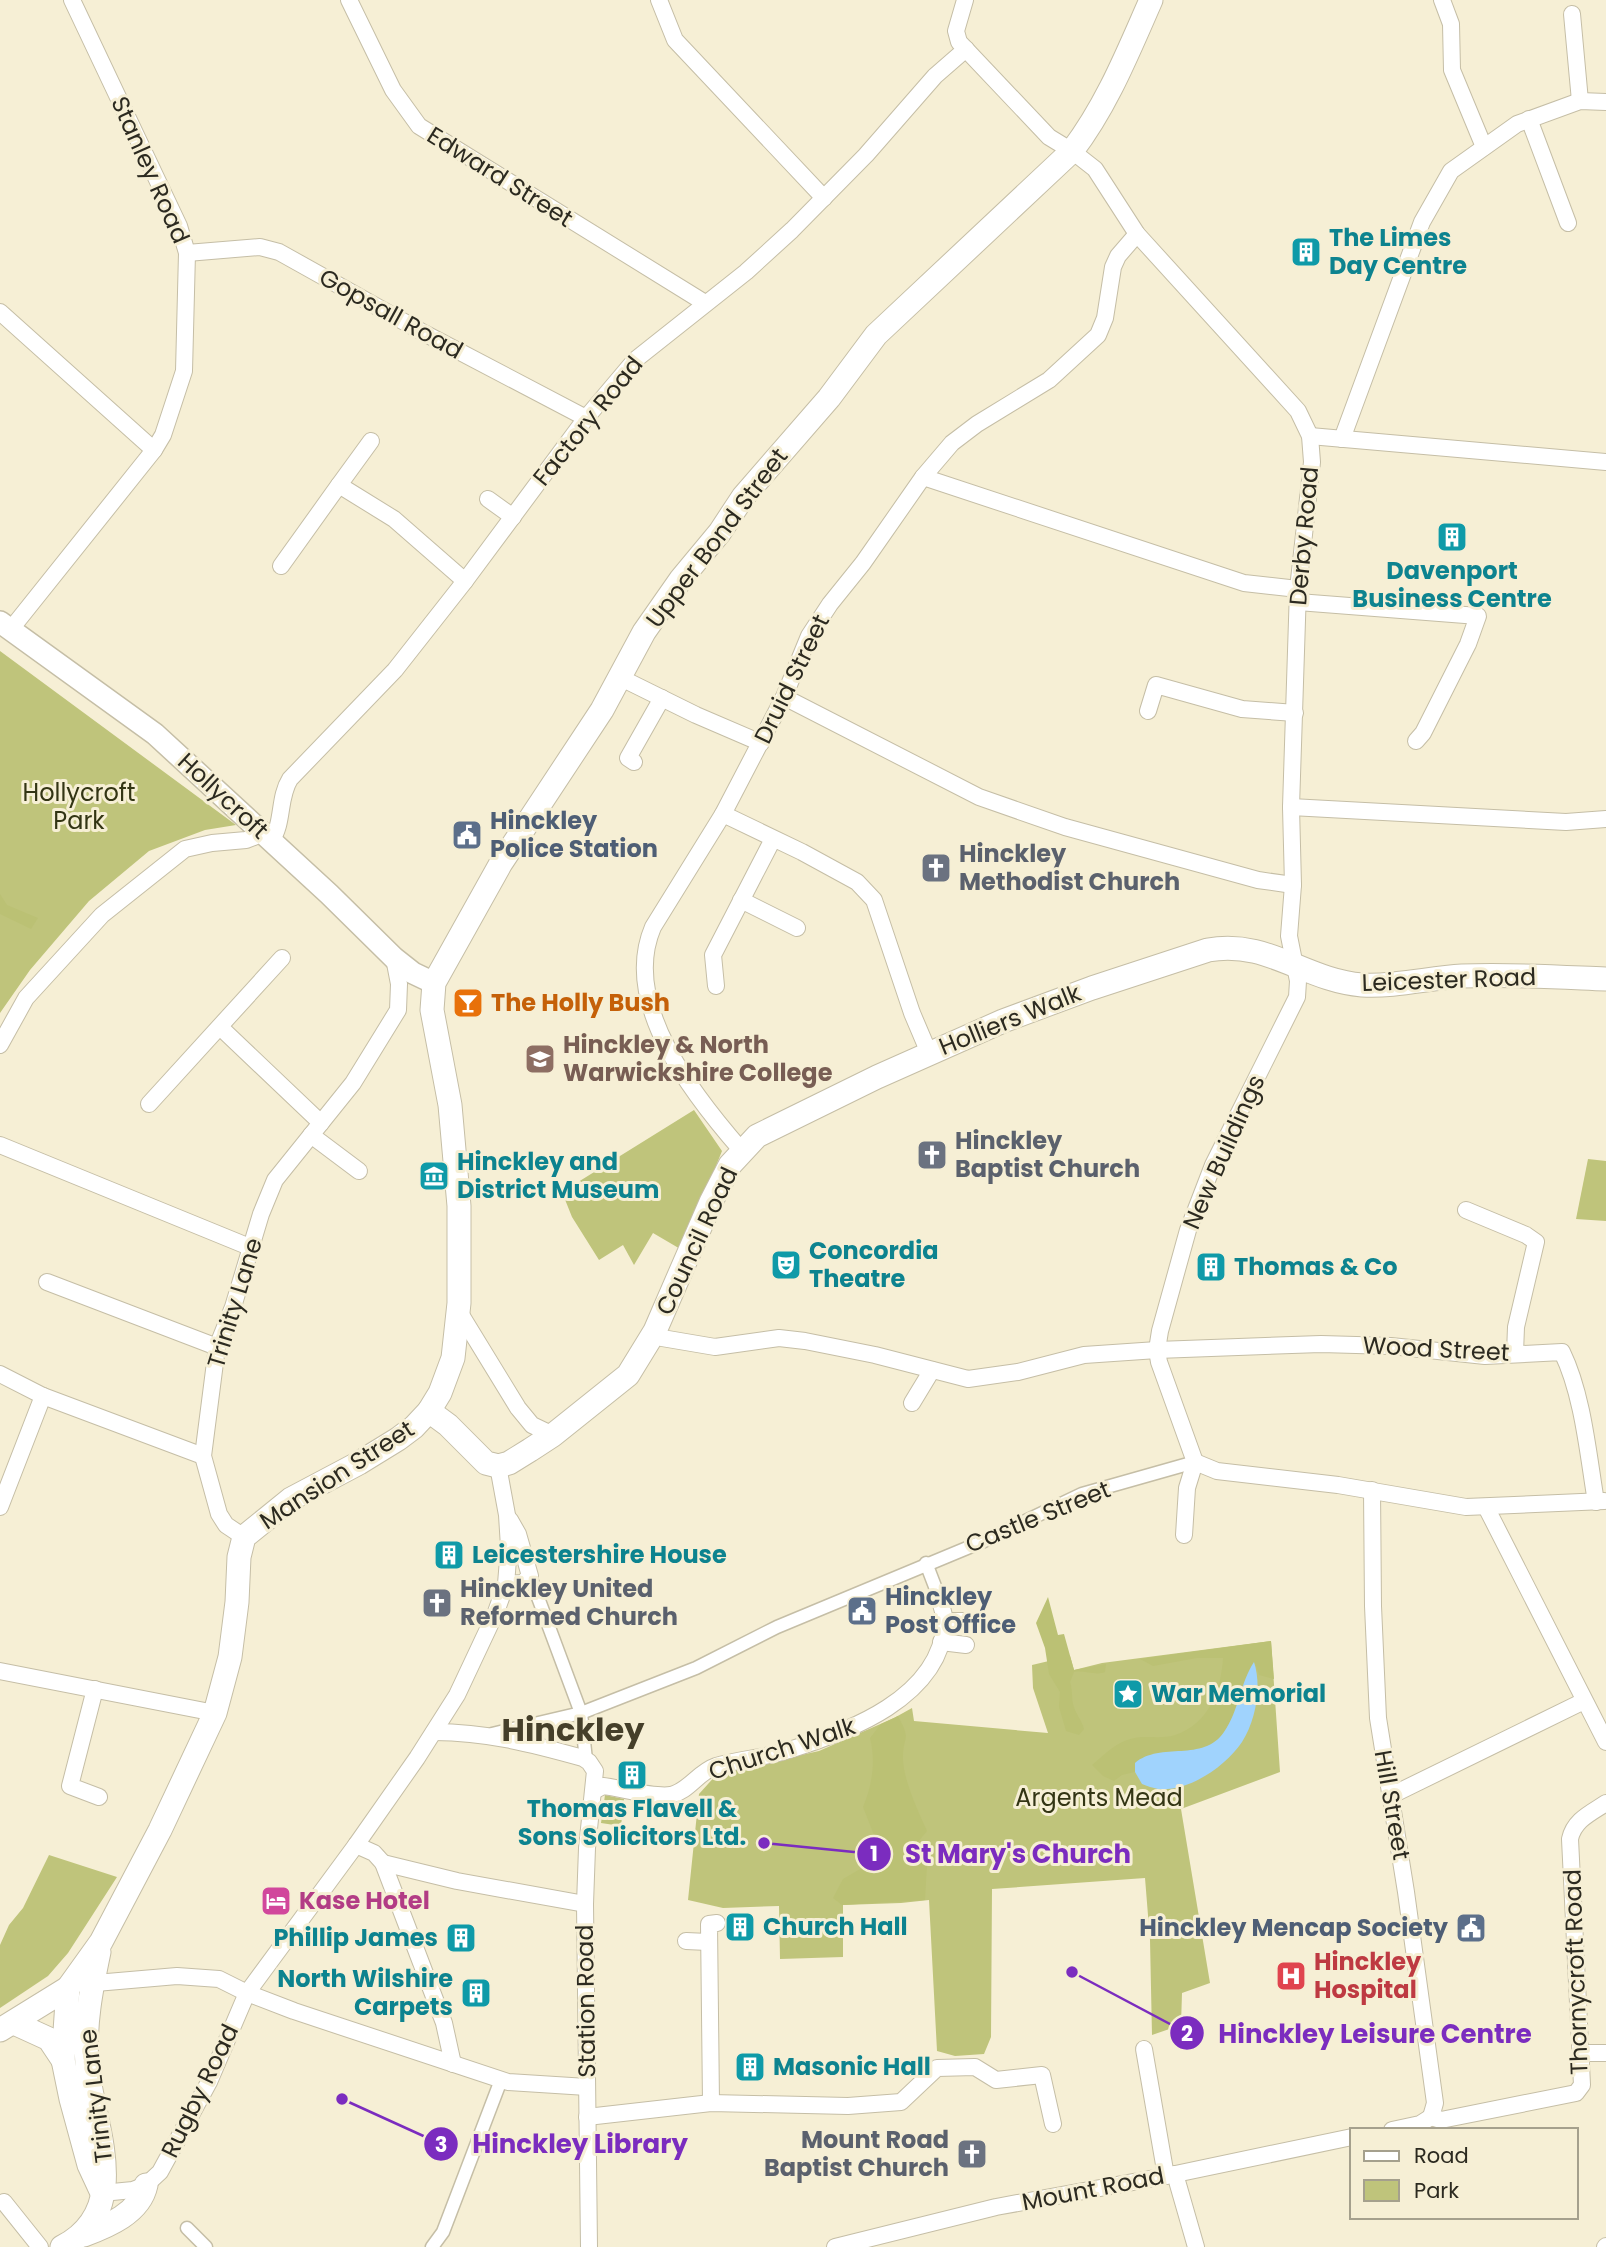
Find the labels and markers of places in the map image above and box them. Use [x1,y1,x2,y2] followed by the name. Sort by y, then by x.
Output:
[1329,221,1467,282] place label: The Limes Day Centre
[1289,235,1323,269] building icon: The Limes Day Centre
[1435,520,1469,554] building icon: Davenport Business Centre
[1352,554,1552,615] place label: Davenport Business Centre
[490,804,658,865] place label: Hinckley Police Station
[450,818,484,852] public building icon: Hinckley Police Station
[959,837,1180,898] place label: Hinckley Methodist Church
[919,851,953,885] church icon: Hinckley Methodist Church
[451,986,485,1020] bar icon: The Holly Bush
[491,986,670,1019] place label: The Holly Bush
[563,1028,833,1089] place label: Hinckley & North Warwickshire College
[523,1042,557,1076] school or university icon: Hinckley & North Warwickshire College
[955,1124,1140,1185] place label: Hinckley Baptist Church
[915,1138,949,1172] church icon: Hinckley Baptist Church
[457,1145,659,1206] place label: Hinckley and District Museum
[417,1159,451,1193] museum icon: Hinckley and District Museum
[809,1234,939,1295] place label: Concordia Theatre
[769,1248,803,1282] theatre icon: Concordia Theatre
[1194,1250,1228,1284] building icon: Thomas & Co
[1234,1250,1398,1283] place label: Thomas & Co
[432,1538,466,1572] building icon: Leicestershire House
[472,1538,727,1571] place label: Leicestershire House
[460,1572,678,1633] place label: Hinckley United Reformed Church
[885,1580,1016,1641] place label: Hinckley Post Office
[420,1586,454,1620] church icon: Hinckley United Reformed Church
[845,1594,879,1628] public building icon: Hinckley Post Office
[1111,1677,1145,1711] place icon: War Memorial
[1151,1677,1326,1710] place label: War Memorial
[615,1758,649,1792] building icon: Thomas Flavell & Sons Solicitors Ltd.
[518,1792,746,1853] place label: Thomas Flavell & Sons Solicitors Ltd.
[856,1831,1145,1878] callout: St Mary's Church
[259,1884,293,1918] hotel icon: Kase Hotel
[299,1884,430,1917] place label: Kase Hotel
[723,1910,757,1944] building icon: Church Hall
[763,1910,908,1943] place label: Church Hall
[1139,1911,1449,1944] place label: Hinckley Mencap Society
[1454,1911,1488,1945] public building icon: Hinckley Mencap Society
[273,1921,438,1954] place label: Phillip James
[444,1921,478,1955] building icon: Phillip James
[1314,1945,1422,2006] place label: Hinckley Hospital
[1274,1959,1308,1993] hospital icon: Hinckley Hospital
[277,1962,453,2023] place label: North Wilshire Carpets
[459,1976,493,2010] building icon: North Wilshire Carpets
[1170,2010,1546,2057] callout: Hinckley Leisure Centre
[733,2050,767,2084] building icon: Masonic Hall
[773,2050,931,2083] place label: Masonic Hall
[423,2121,702,2168] callout: Hinckley Library
[764,2123,949,2184] place label: Mount Road Baptist Church
[955,2137,989,2171] church icon: Mount Road Baptist Church

